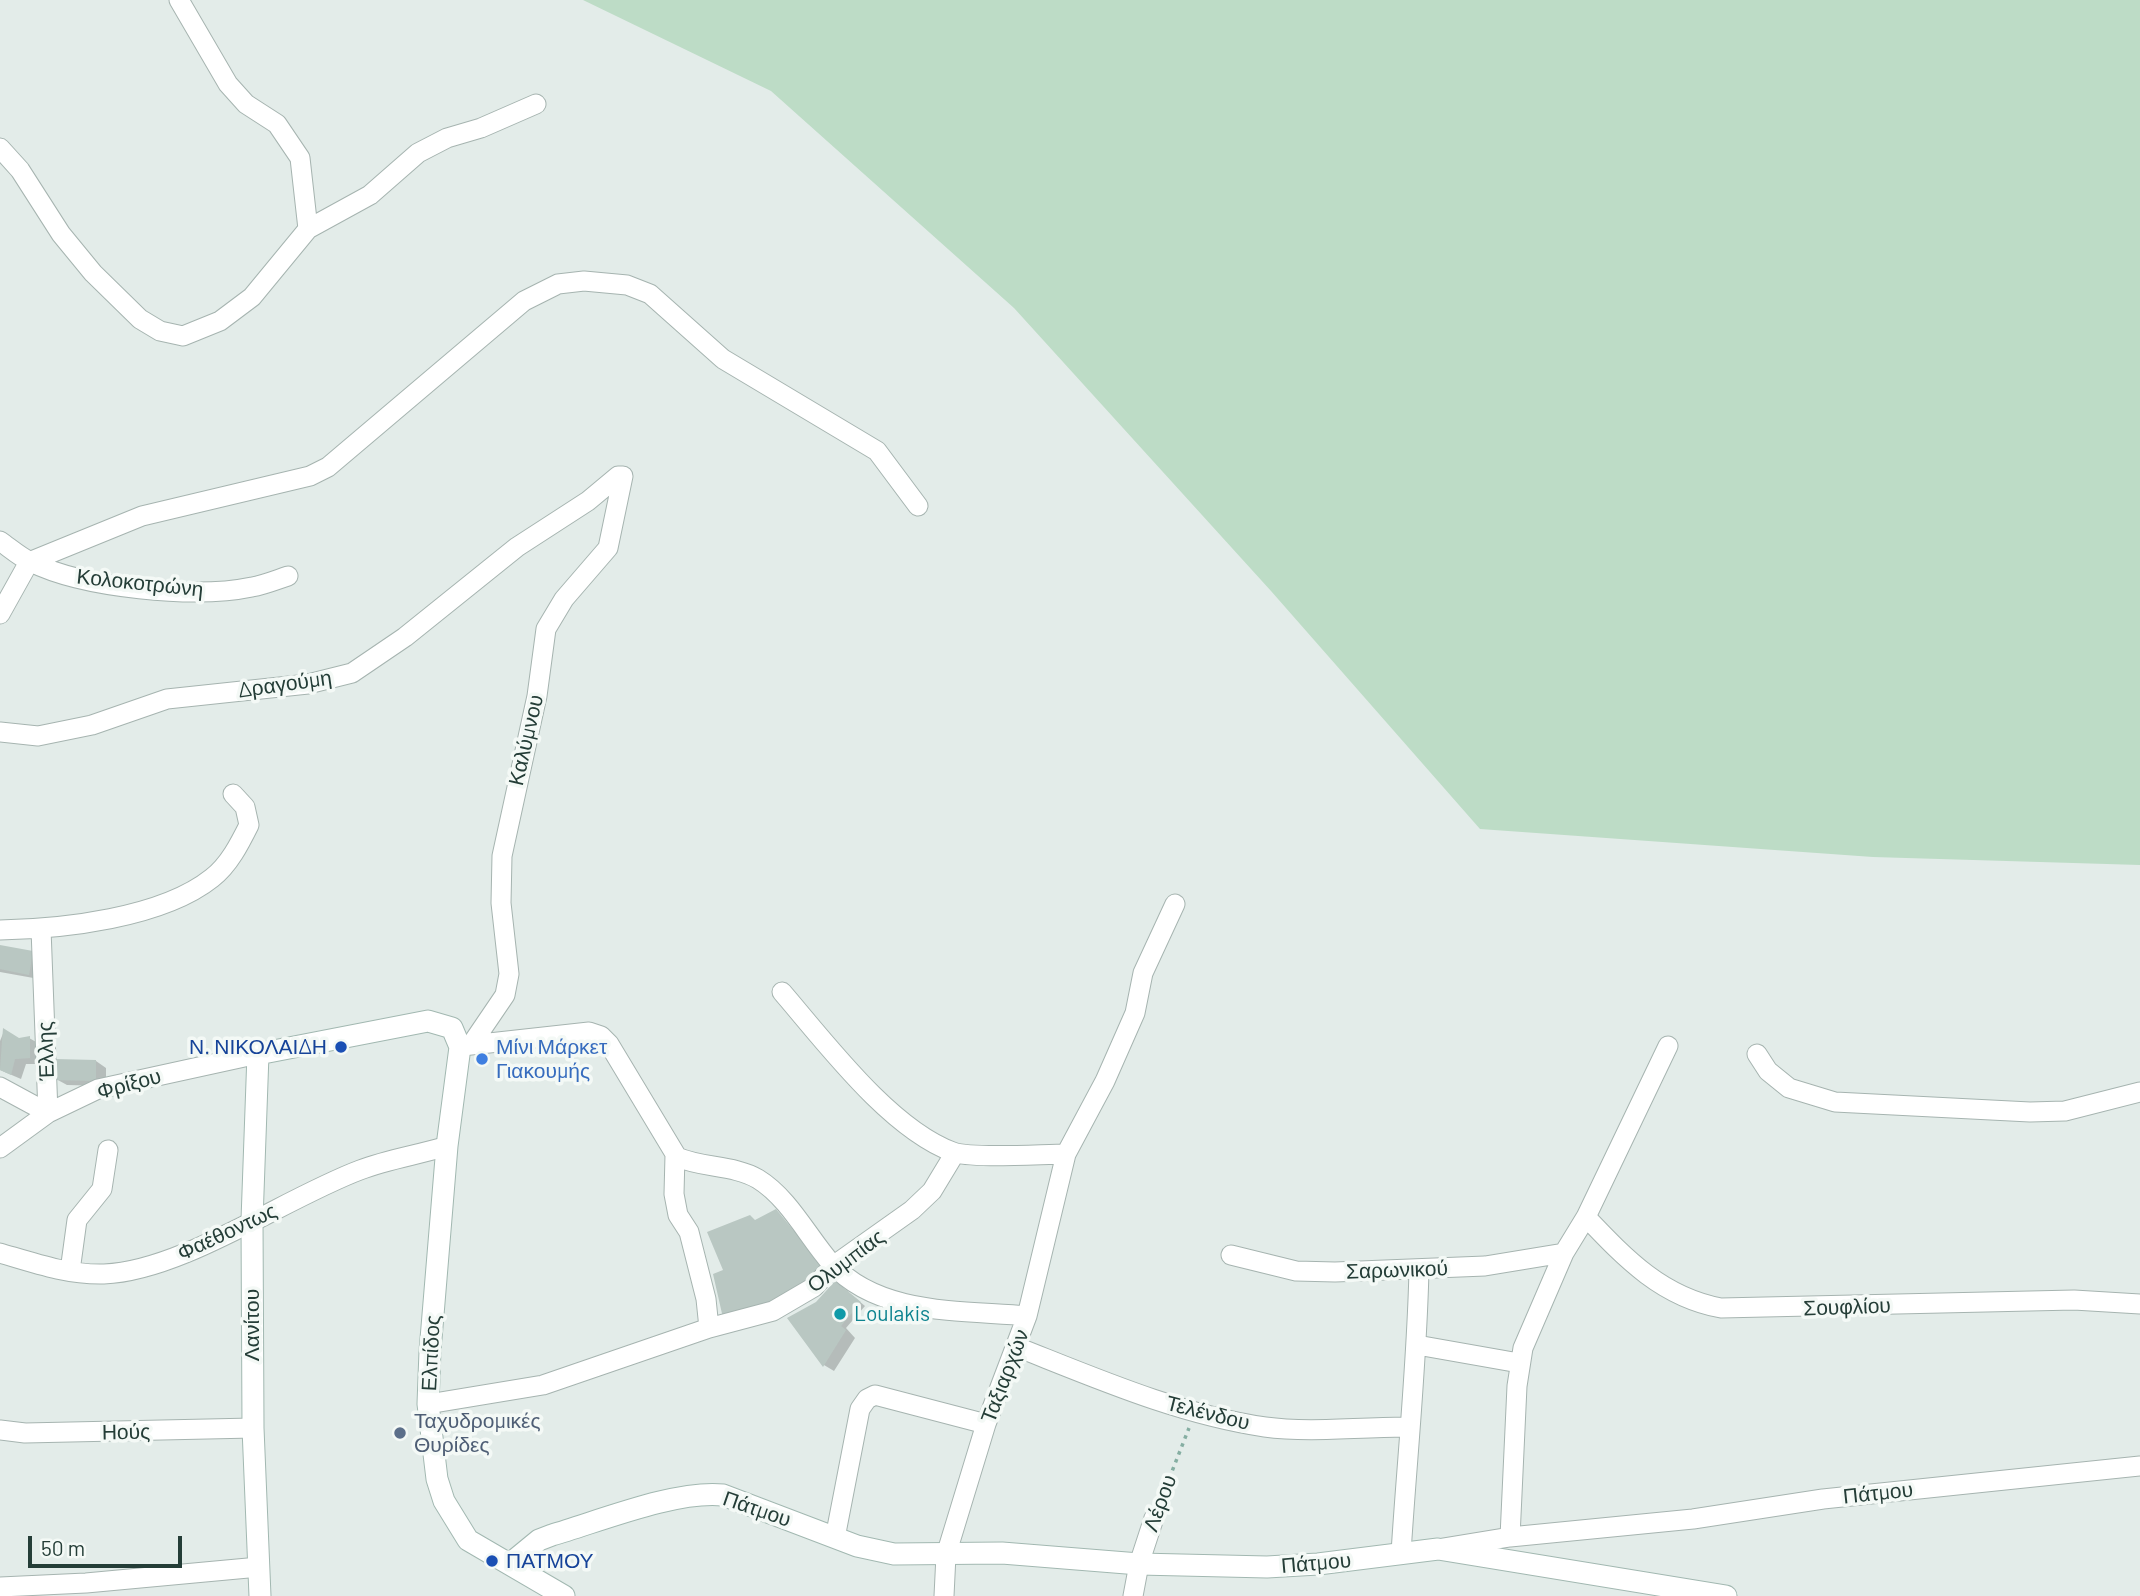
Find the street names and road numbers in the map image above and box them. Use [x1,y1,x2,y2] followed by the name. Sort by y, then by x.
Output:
[75,564,205,602] street label: Κολοκοτρώνη
[237,665,333,703] street label: Δραγούμη
[503,692,549,788] street label: Καλύμνου
[32,1021,60,1081] street label: Έλλης
[94,1063,164,1105] street label: Φρίξου
[173,1198,281,1266] street label: Φαέθοντως
[803,1224,889,1298] street label: Ολυμπίας
[1346,1256,1448,1284] street label: Σαρωνικού
[239,1289,265,1361] street label: Λανίτου
[1803,1293,1891,1321] street label: Σουφλίου
[416,1314,446,1392] street label: Ελπίδος
[976,1326,1034,1426] street label: Ταξιαρχών
[1164,1390,1252,1436] street label: Τελένδου
[102,1419,150,1445] street label: Ηούς
[1138,1471,1182,1535] street label: Λέρου
[1842,1477,1914,1509] street label: Πάτμου
[720,1486,794,1532] street label: Πάτμου
[1280,1547,1352,1579] street label: Πάτμου

